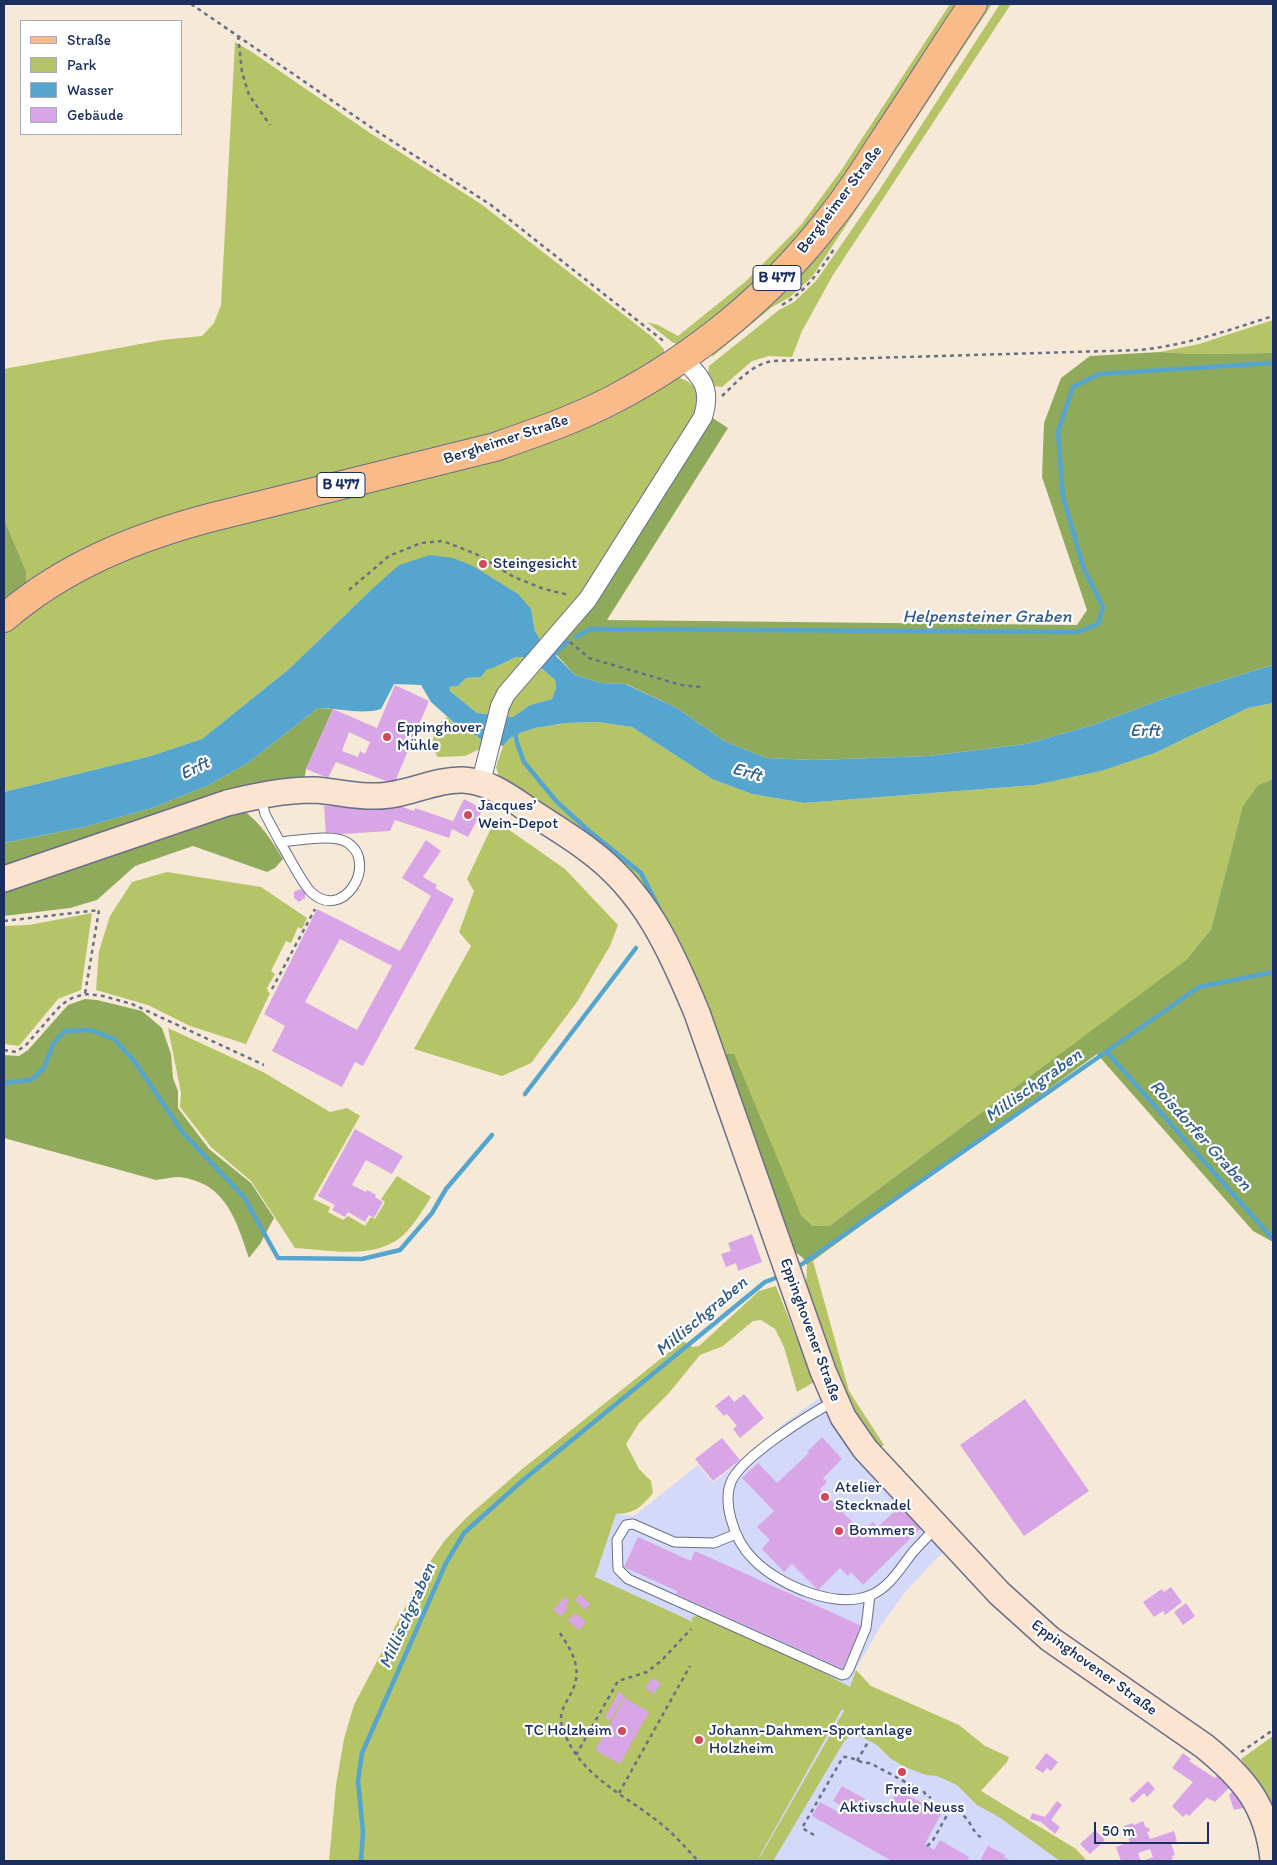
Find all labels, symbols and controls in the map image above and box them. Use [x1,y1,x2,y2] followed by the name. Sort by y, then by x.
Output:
[20,20,182,135] legend
[67,31,111,49] text: Straße
[67,56,97,74] text: Park
[67,81,114,99] text: Wasser
[67,106,124,124] text: Gebäude
[793,142,887,258] street label: Bergheimer Straße
[753,266,801,290] road number: B 477
[441,411,571,469] street label: Bergheimer Straße
[317,472,365,498] road number: B 477
[493,554,577,574] place label: Steingesicht
[477,558,489,570] marker: Steingesicht
[903,606,1071,628] water label: Helpensteiner Graben
[397,718,481,756] place label: Eppinghover Mühle
[1130,720,1160,742] water label: Erft
[381,731,393,743] marker: Eppinghover Mühle
[177,753,213,785] water label: Erft
[729,758,765,788] water label: Erft
[478,796,558,834] place label: Jacques’ Wein-Depot
[462,809,474,821] marker: Jacques’ Wein-Depot
[981,1045,1087,1127] water label: Millischgraben
[1145,1076,1255,1196] water label: Roisdorfer Graben
[775,1256,845,1404] street label: Eppinghovener Straße
[652,1272,752,1362] water label: Millischgraben
[835,1478,911,1516] place label: Atelier Stecknadel
[819,1491,831,1503] marker: Atelier Stecknadel
[849,1521,915,1541] place label: Bommers
[833,1525,845,1537] marker: Bommers
[375,1560,441,1672] water label: Millischgraben
[1027,1616,1161,1720] street label: Eppinghovener Straße
[524,1721,612,1741] place label: TC Holzheim
[709,1721,912,1759] place label: Johann-Dahmen-Sportanlage Holzheim
[616,1725,628,1737] marker: TC Holzheim
[693,1734,705,1746] marker: Johann-Dahmen-Sportanlage Holzheim
[896,1766,908,1778] marker: Freie Aktivschule Neuss
[840,1780,964,1818] place label: Freie Aktivschule Neuss
[1097,1812,1212,1844] scale bar
[1102,1822,1135,1840] text: 50 m

